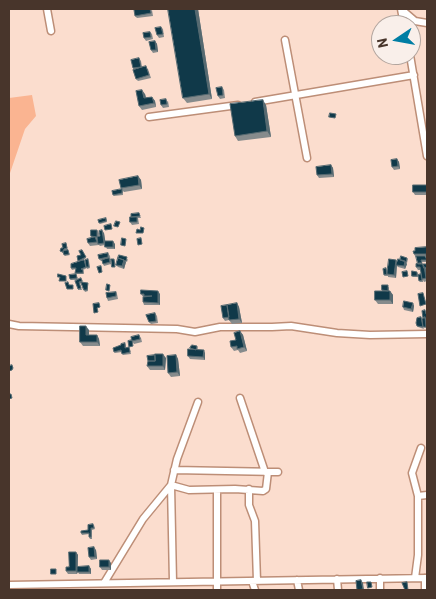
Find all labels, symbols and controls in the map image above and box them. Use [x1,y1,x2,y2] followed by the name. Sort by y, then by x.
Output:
[371,15,421,65] north arrow
[373,37,391,49] text: N

